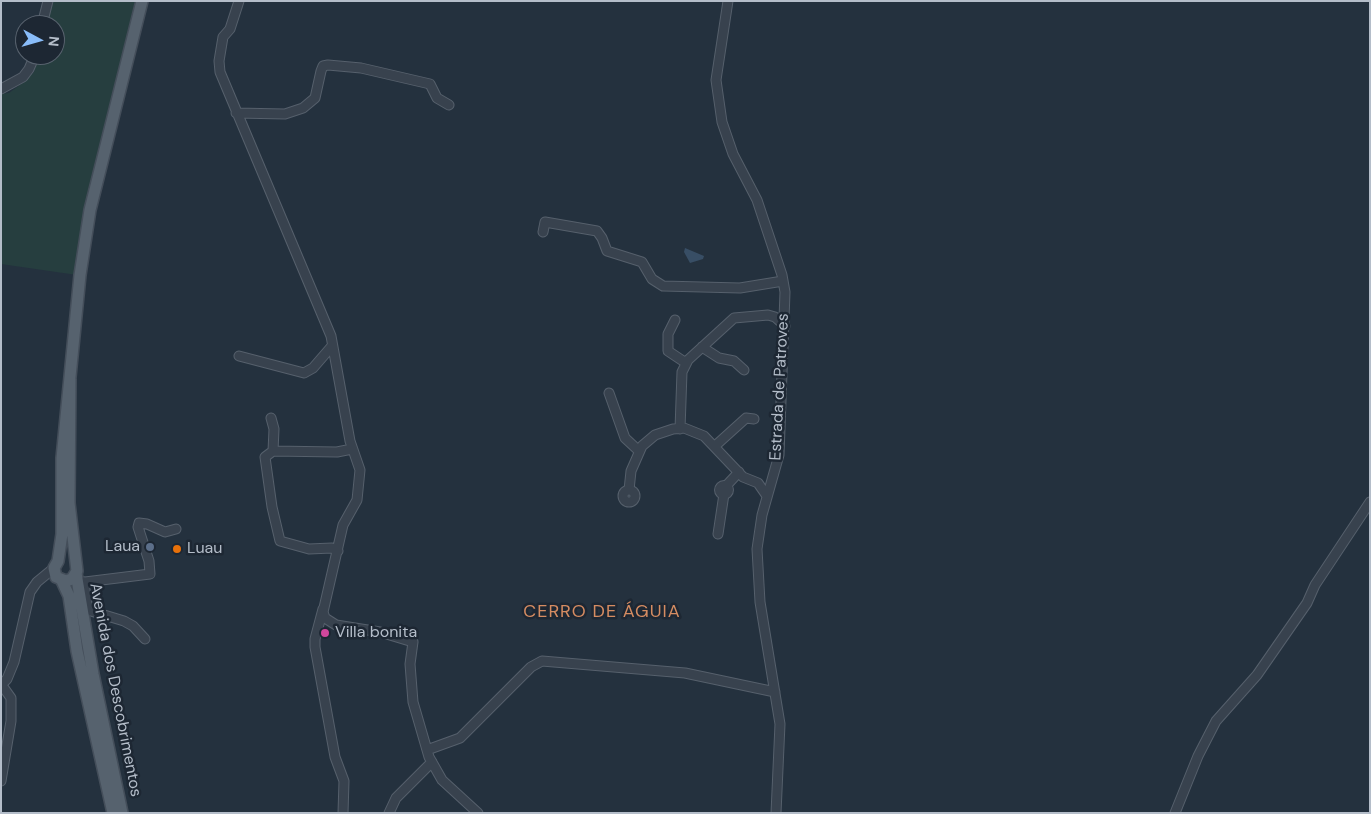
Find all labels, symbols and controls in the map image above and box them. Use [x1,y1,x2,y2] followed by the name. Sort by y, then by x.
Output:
[15,15,65,65] north arrow
[44,35,63,47] text: N
[767,313,793,461] street label: Estrada de Patroves
[105,537,140,557] place label: Laua
[187,539,222,559] place label: Luau
[144,541,156,553] marker: Laua
[171,543,183,555] marker: Luau
[85,581,145,799] street label: Avenida dos Descobrimentos
[522,601,682,623] district label: CERRO DE ÁGUIA
[335,623,417,643] place label: Villa bonita
[319,627,331,639] marker: Villa bonita

